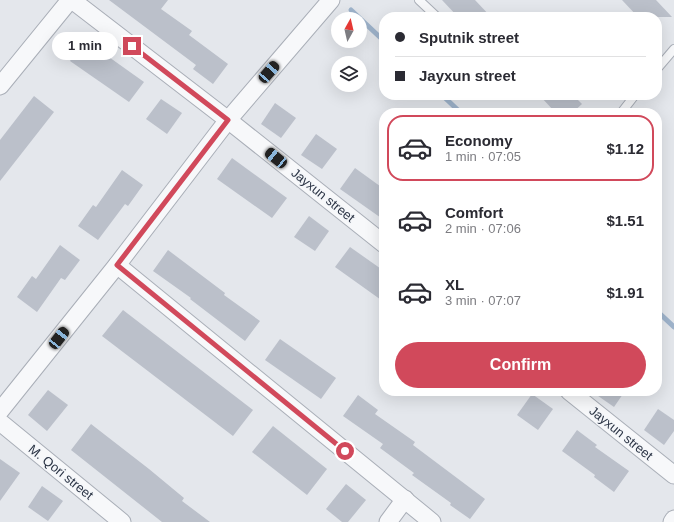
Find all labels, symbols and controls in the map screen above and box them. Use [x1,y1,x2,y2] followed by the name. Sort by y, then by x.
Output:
[331,12,367,48] north arrow
[331,12,367,92] map controls
[419,29,519,46] text: Sputnik street
[52,32,118,60] callout: 1 min
[123,37,141,55] route end
[68,38,102,53] text: 1 min
[331,56,367,92] button: layers
[257,59,281,85] car
[419,67,516,84] text: Jayxun street
[397,130,433,166] icon: car
[445,132,513,149] text: Economy
[606,140,644,157] text: $1.12
[263,146,289,170] car
[445,149,521,164] text: 1 min · 07:05
[288,165,358,225] street label: Jayxun street
[397,202,433,238] icon: car
[445,204,503,221] text: Comfort
[606,212,644,229] text: $1.51
[445,221,521,236] text: 2 min · 07:06
[397,274,433,310] icon: car
[445,276,464,293] text: XL
[606,284,644,301] text: $1.91
[445,293,521,308] text: 3 min · 07:07
[47,325,71,351] car
[395,342,646,388] button: Confirm
[586,403,656,463] street label: Jayxun street
[26,441,97,503] street label: M. Qori street
[336,442,354,460] route start

